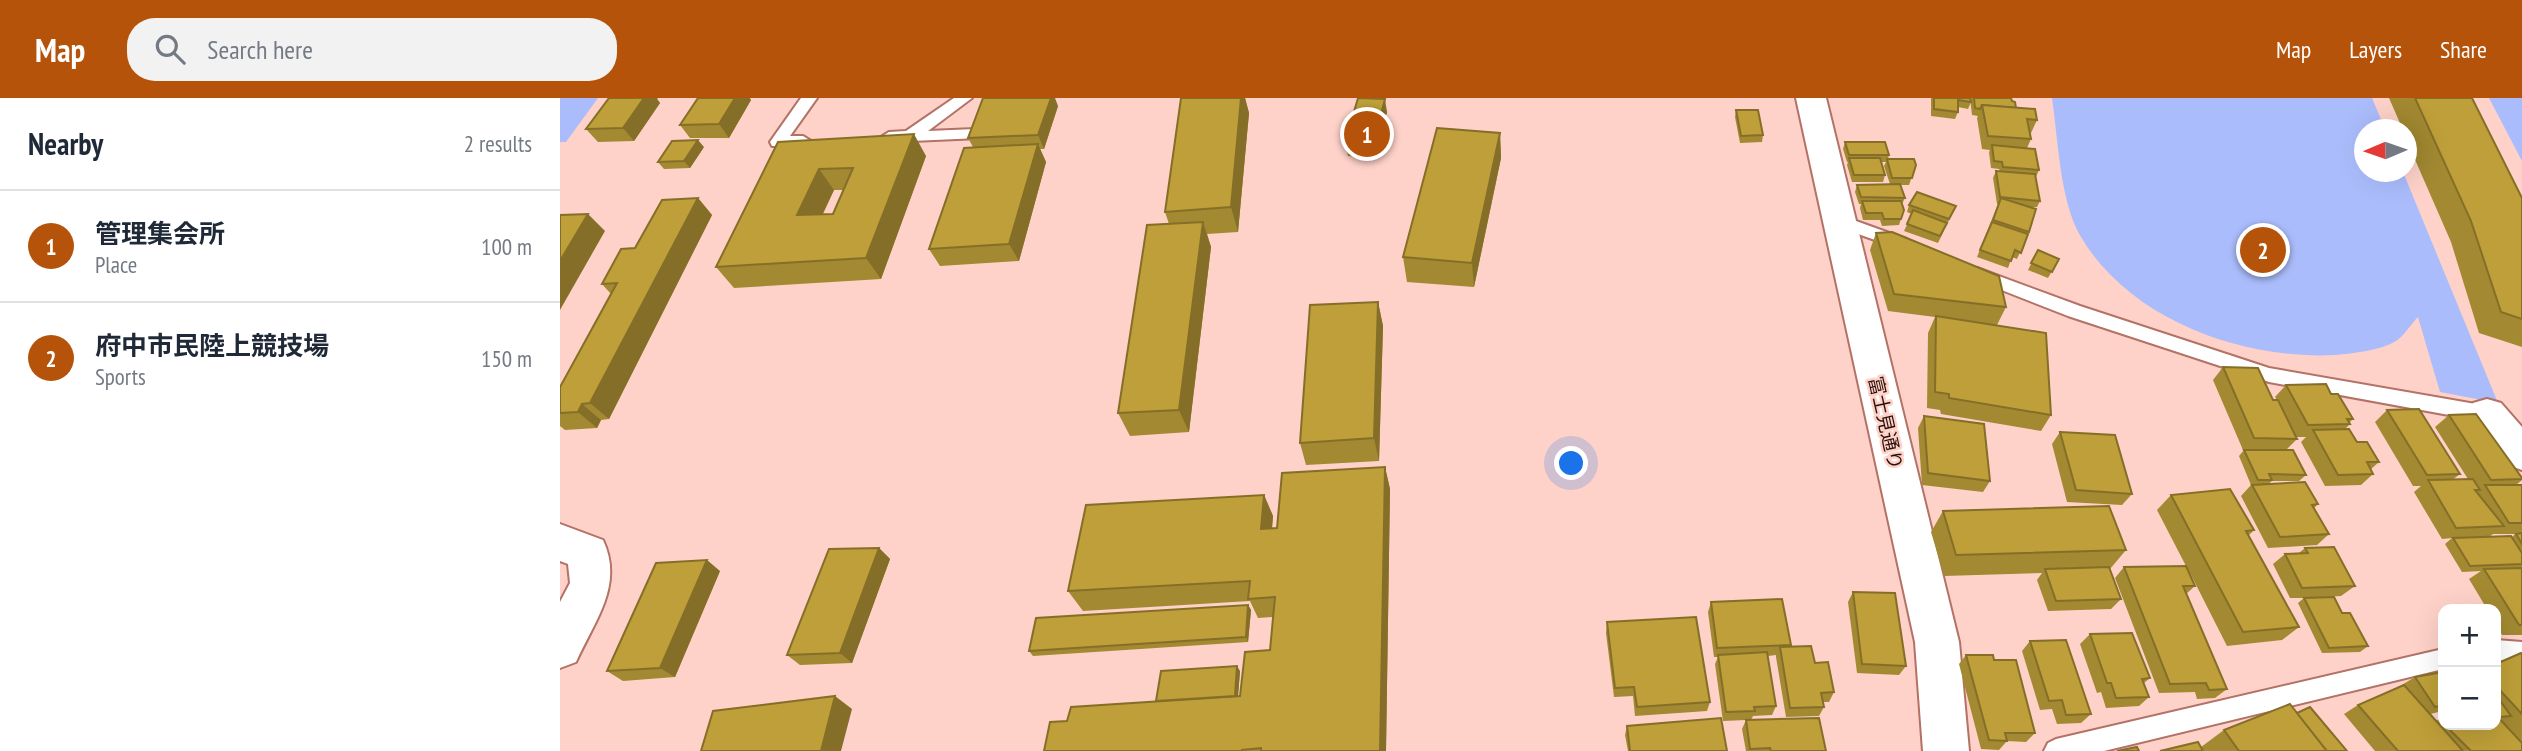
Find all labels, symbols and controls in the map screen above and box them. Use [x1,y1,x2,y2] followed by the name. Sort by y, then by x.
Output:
[127,18,617,81] search box
[35,28,85,71] text: Map
[151,30,189,68] icon: search
[207,33,313,66] text: Search here
[2276,34,2311,65] text: Map
[2349,34,2402,65] text: Layers
[2440,34,2487,65] text: Share
[1344,108,1390,160] pin: 1
[2354,119,2417,182] north arrow
[28,124,103,163] text: Nearby
[464,129,532,158] text: 2 results
[95,217,225,250] text: 管理集会所
[2240,224,2286,276] pin: 2
[46,232,57,261] text: 1
[481,232,532,261] text: 100 m
[95,250,137,279] text: Place
[95,329,329,362] text: 府中市民陸上競技場
[46,344,57,373] text: 2
[481,344,532,373] text: 150 m
[95,362,146,391] text: Sports
[1864,374,1908,472] street label: 富士見通り
[1554,446,1588,480] your location
[2438,604,2501,730] map controls
[2438,604,2501,667] button: +
[2438,667,2501,730] button: −

